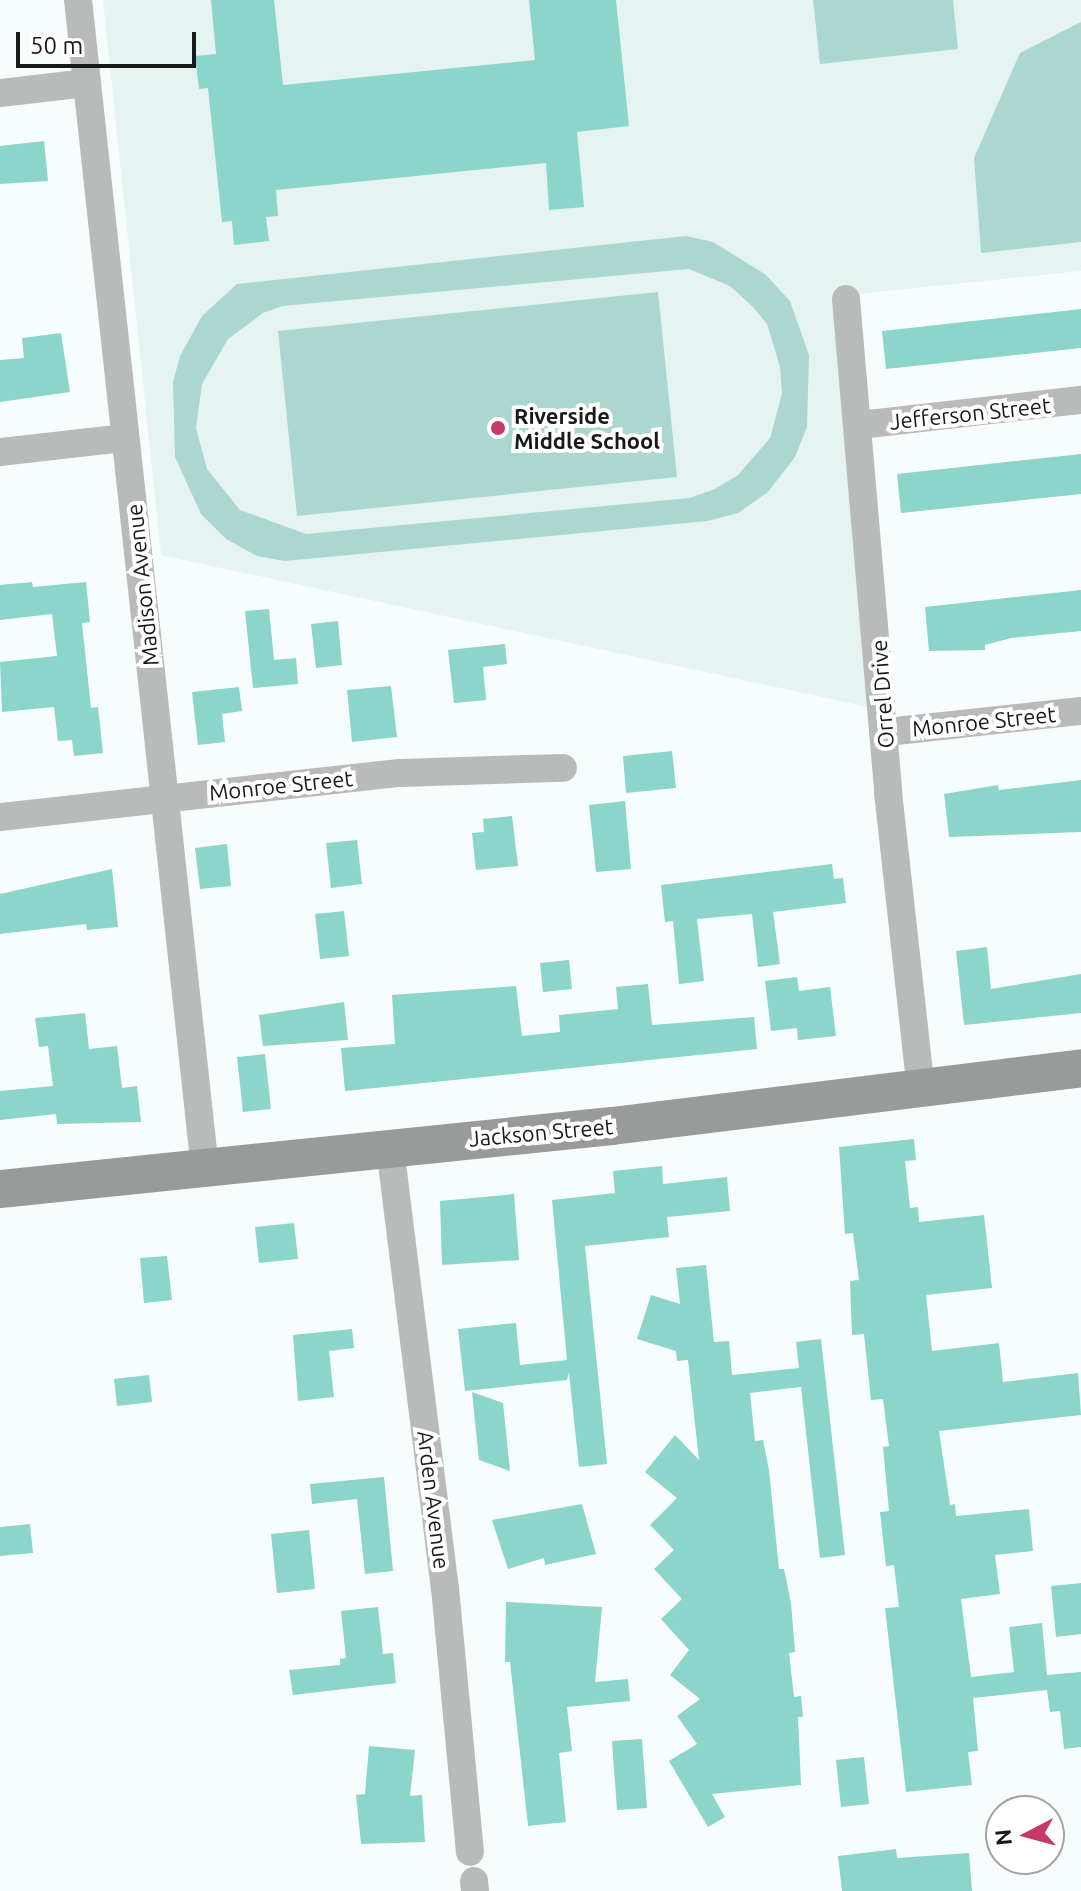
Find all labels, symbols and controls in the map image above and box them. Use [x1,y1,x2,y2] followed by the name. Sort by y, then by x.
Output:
[20,16,200,66] scale bar
[30,32,83,59] text: 50 m
[888,391,1052,435] street label: Jefferson Street
[514,402,660,454] place label: Riverside Middle School
[489,419,507,437] marker: Riverside Middle School
[120,503,164,667] street label: Madison Avenue
[865,639,899,749] street label: Orrel Drive
[911,700,1057,742] street label: Monroe Street
[208,764,354,806] street label: Monroe Street
[468,1113,614,1151] street label: Jackson Street
[412,1429,456,1571] street label: Arden Avenue
[985,1795,1065,1875] north arrow
[989,1828,1016,1847] text: N

